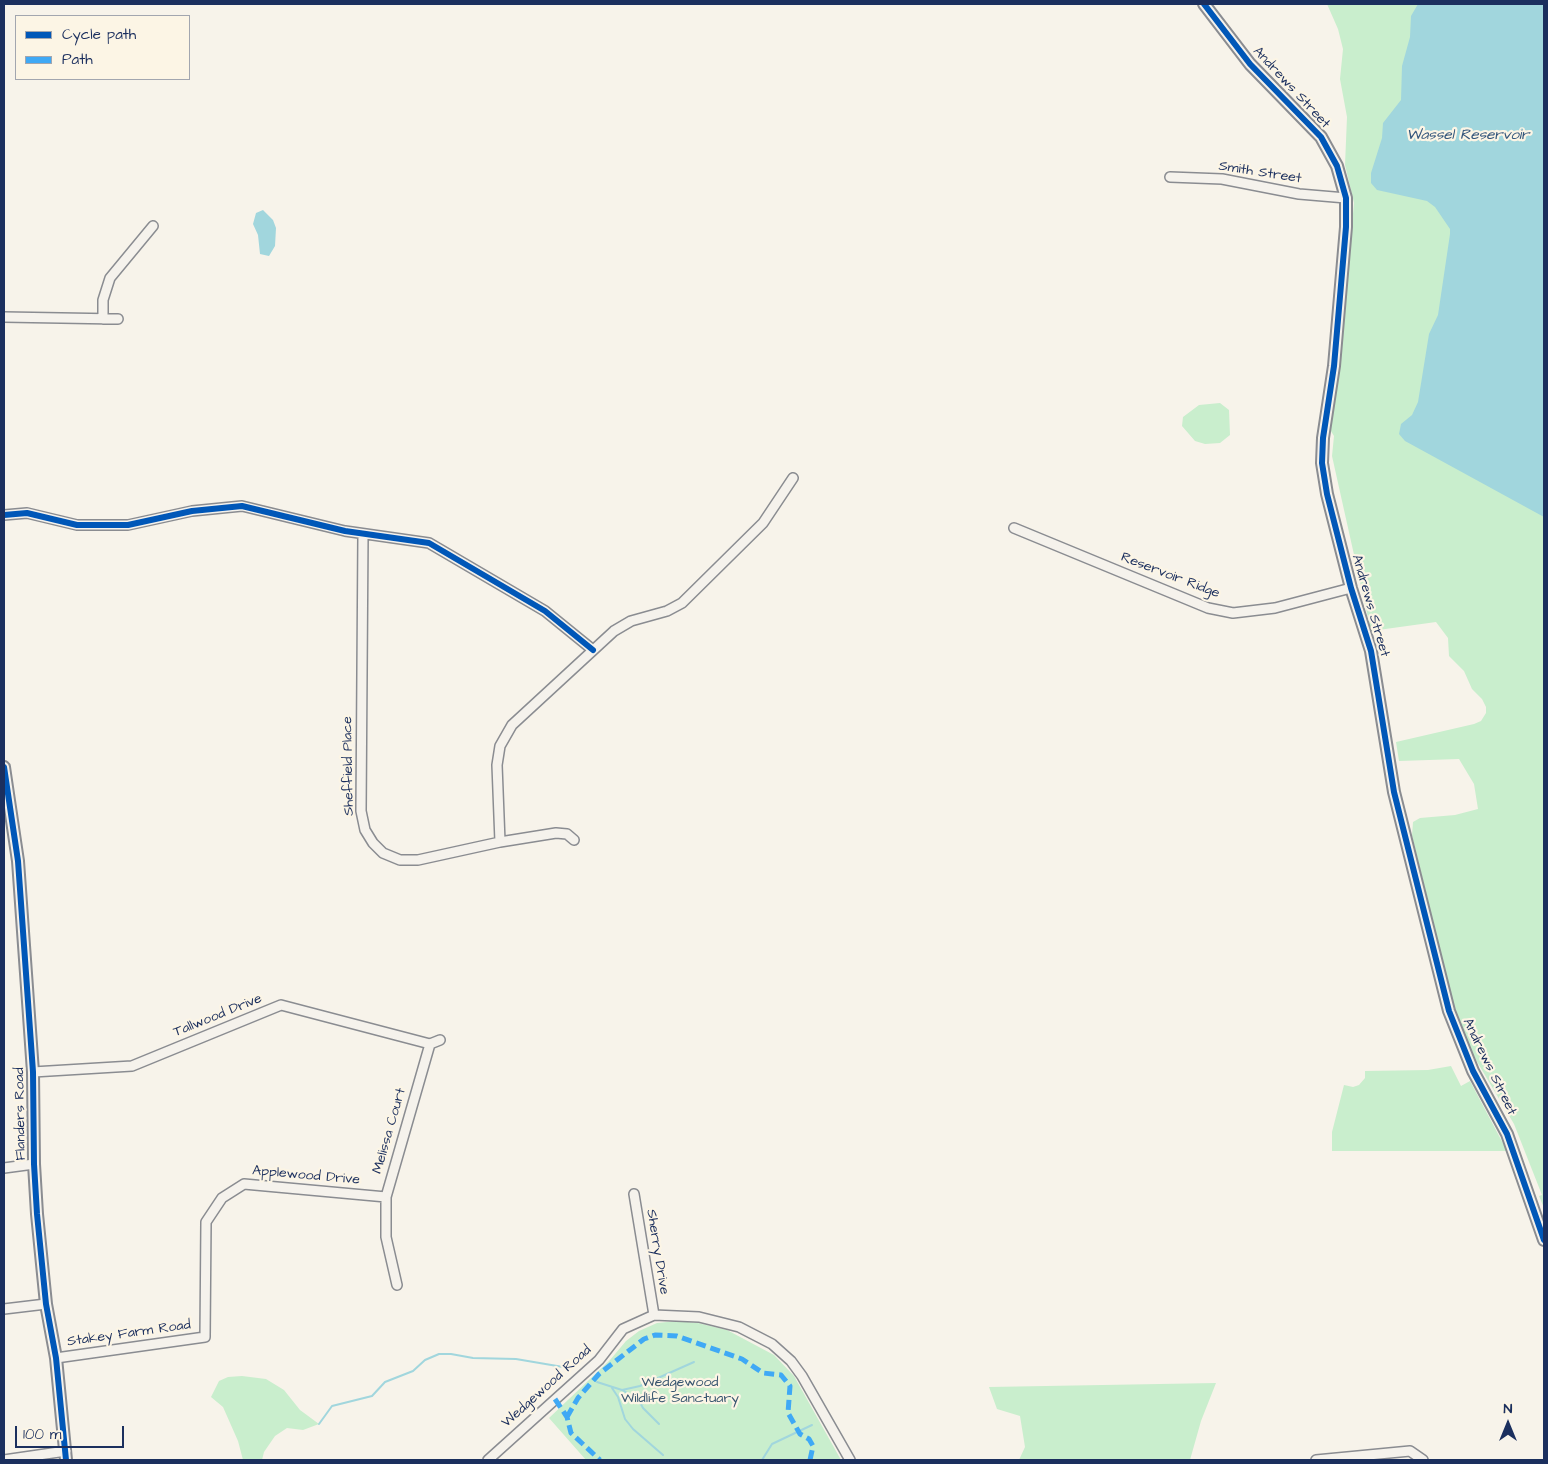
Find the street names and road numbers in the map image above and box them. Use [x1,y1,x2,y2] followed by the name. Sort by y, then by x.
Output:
[1249,44,1333,132] street label: Andrews Street
[1218,158,1302,188] street label: Smith Street
[1118,549,1222,603] street label: Reservoir Ridge
[1347,553,1393,659] street label: Andrews Street
[340,716,358,816] street label: Sheffield Place
[171,991,265,1041] street label: Tallwood Drive
[1458,1016,1520,1118] street label: Andrews Street
[12,1067,30,1161] street label: Flanders Road
[370,1086,410,1176] street label: Melissa Court
[252,1163,360,1189] street label: Applewood Drive
[642,1208,672,1296] street label: Sherry Drive
[66,1317,192,1351] street label: Stakey Farm Road
[499,1342,595,1432] street label: Wedgewood Road

